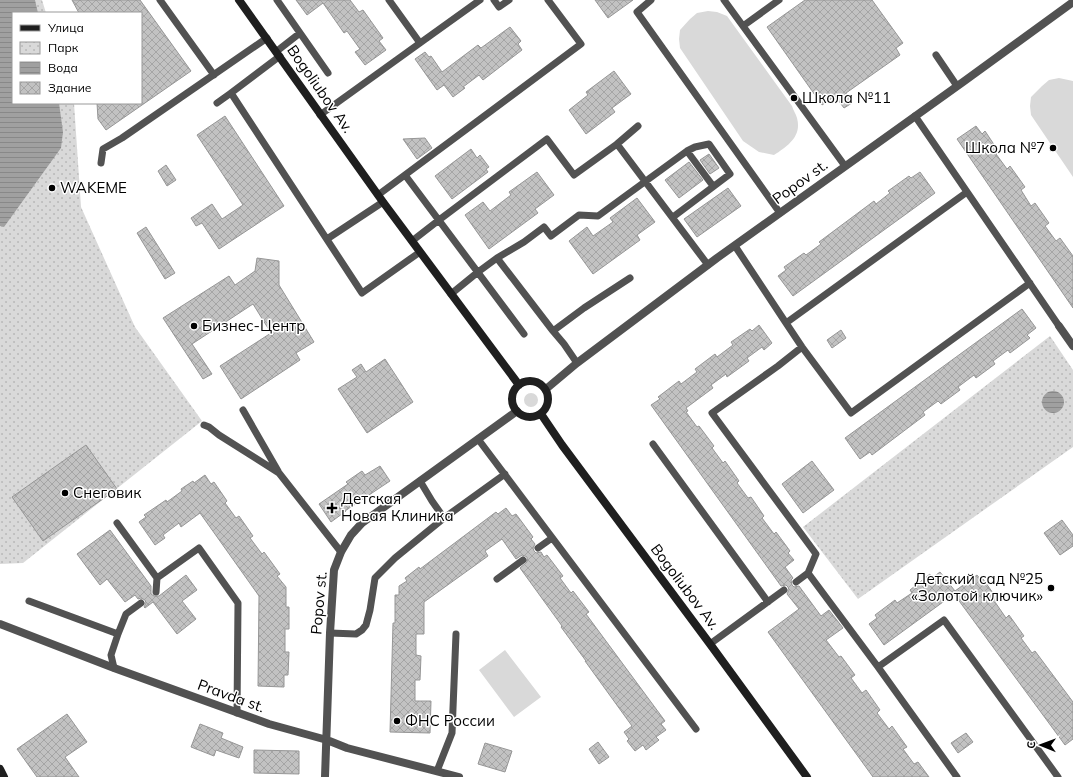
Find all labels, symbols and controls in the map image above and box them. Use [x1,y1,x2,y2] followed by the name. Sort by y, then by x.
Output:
[12,12,142,104] legend
[47,20,84,35] text: Улица
[48,40,79,55] text: Парк
[283,41,358,136] street label: Bogoliubov Av.
[48,60,78,75] text: Вода
[48,80,92,95] text: Здание
[802,88,891,107] place label: Школа №11
[789,93,799,103] marker: Школа №11
[965,138,1045,157] place label: Школа №7
[1048,143,1058,153] marker: Школа №7
[768,155,831,208] street label: Popov st.
[60,178,127,197] place label: WAKEME
[47,183,57,193] marker: WAKEME
[202,316,305,335] place label: Бизнес-Центр
[189,321,199,331] marker: Бизнес-Центр
[73,483,142,502] place label: Снеговик
[60,488,70,498] marker: Снеговик
[341,489,454,525] place label: Детская Новая Клиника
[326,502,338,514] marker: Детская Новая Клиника
[647,540,724,633] street label: Bogoliubov Av.
[911,569,1043,605] place label: Детский сад №25 «Золотой ключик»
[306,570,331,635] street label: Popov st.
[1046,583,1056,593] marker: Детский сад №25 «Золотой ключик»
[195,675,267,716] street label: Pravda st.
[405,711,495,730] place label: ФНС России
[392,716,402,726] marker: ФНС России
[1021,725,1061,765] north arrow
[1024,740,1038,749] text: С

